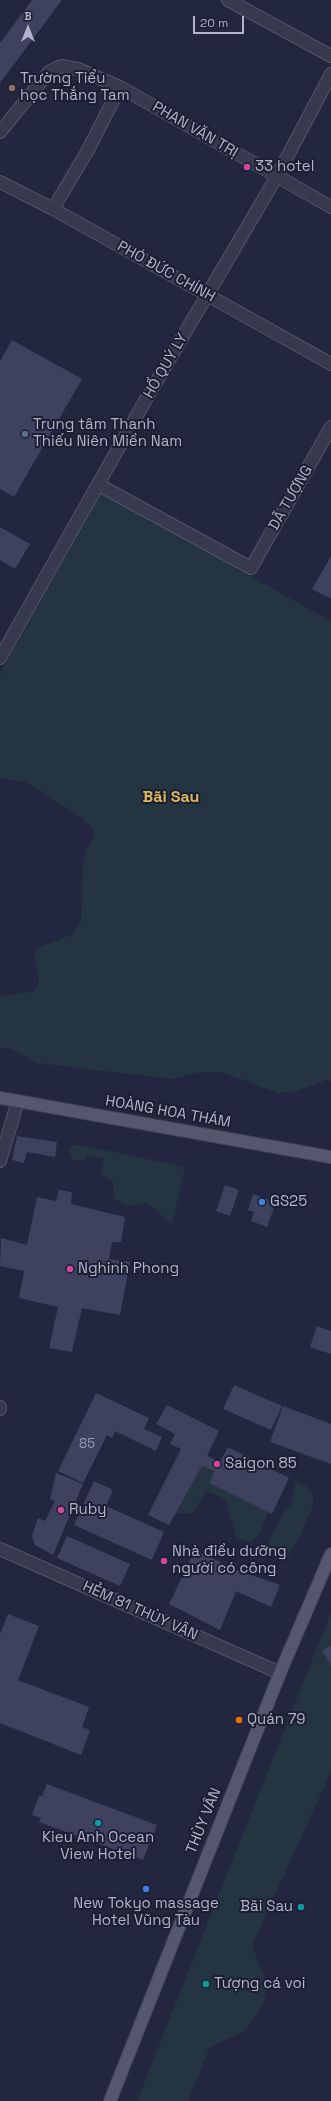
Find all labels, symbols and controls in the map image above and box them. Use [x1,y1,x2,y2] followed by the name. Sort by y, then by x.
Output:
[8,8,48,48] north arrow
[195,8,246,34] scale bar
[24,9,32,23] text: B
[200,15,228,31] text: 20 m
[20,70,130,105] place label: Trường Tiểu học Thắng Tam
[7,83,17,93] marker: Trường Tiểu học Thắng Tam
[149,98,241,162] street label: PHAN VĂN TRỊ
[255,158,314,176] place label: 33 hotel
[242,162,252,172] marker: 33 hotel
[114,238,218,306] street label: PHÓ ĐỨC CHÍNH
[140,330,192,402] street label: HỒ QUÝ LY
[33,416,182,451] place label: Trung tâm Thanh Thiếu Niên Miền Nam
[20,429,30,439] marker: Trung tâm Thanh Thiếu Niên Miền Nam
[265,462,317,534] street label: DÃ TƯỢNG
[143,788,199,808] district label: Bãi Sau
[104,1092,232,1132] street label: HOÀNG HOA THÁM
[270,1193,307,1211] place label: GS25
[257,1197,267,1207] marker: GS25
[78,1260,179,1278] place label: Nghinh Phong
[65,1264,75,1274] marker: Nghinh Phong
[79,1436,95,1452] house number: 85
[225,1455,297,1473] place label: Saigon 85
[212,1459,222,1469] marker: Saigon 85
[69,1501,106,1519] place label: Ruby
[56,1505,66,1515] marker: Ruby
[172,1543,287,1578] place label: Nhà điều dưỡng người có công
[159,1556,169,1566] marker: Nhà điều dưỡng người có công
[80,1578,200,1644] street label: HẺM 81 THÙY VÂN
[247,1711,306,1729] place label: Quán 79
[234,1715,244,1725] marker: Quán 79
[183,1785,225,1857] street label: THÙY VÂN
[93,1818,103,1828] marker: Kieu Anh Ocean View Hotel
[42,1829,154,1864] place label: Kieu Anh Ocean View Hotel
[141,1884,151,1894] marker: New Tokyo massage Hotel Vũng Tàu
[73,1895,219,1930] place label: New Tokyo massage Hotel Vũng Tàu
[240,1898,293,1916] place label: Bãi Sau
[296,1902,306,1912] marker: Bãi Sau
[214,1975,305,1993] place label: Tượng cá voi
[201,1979,211,1989] marker: Tượng cá voi

